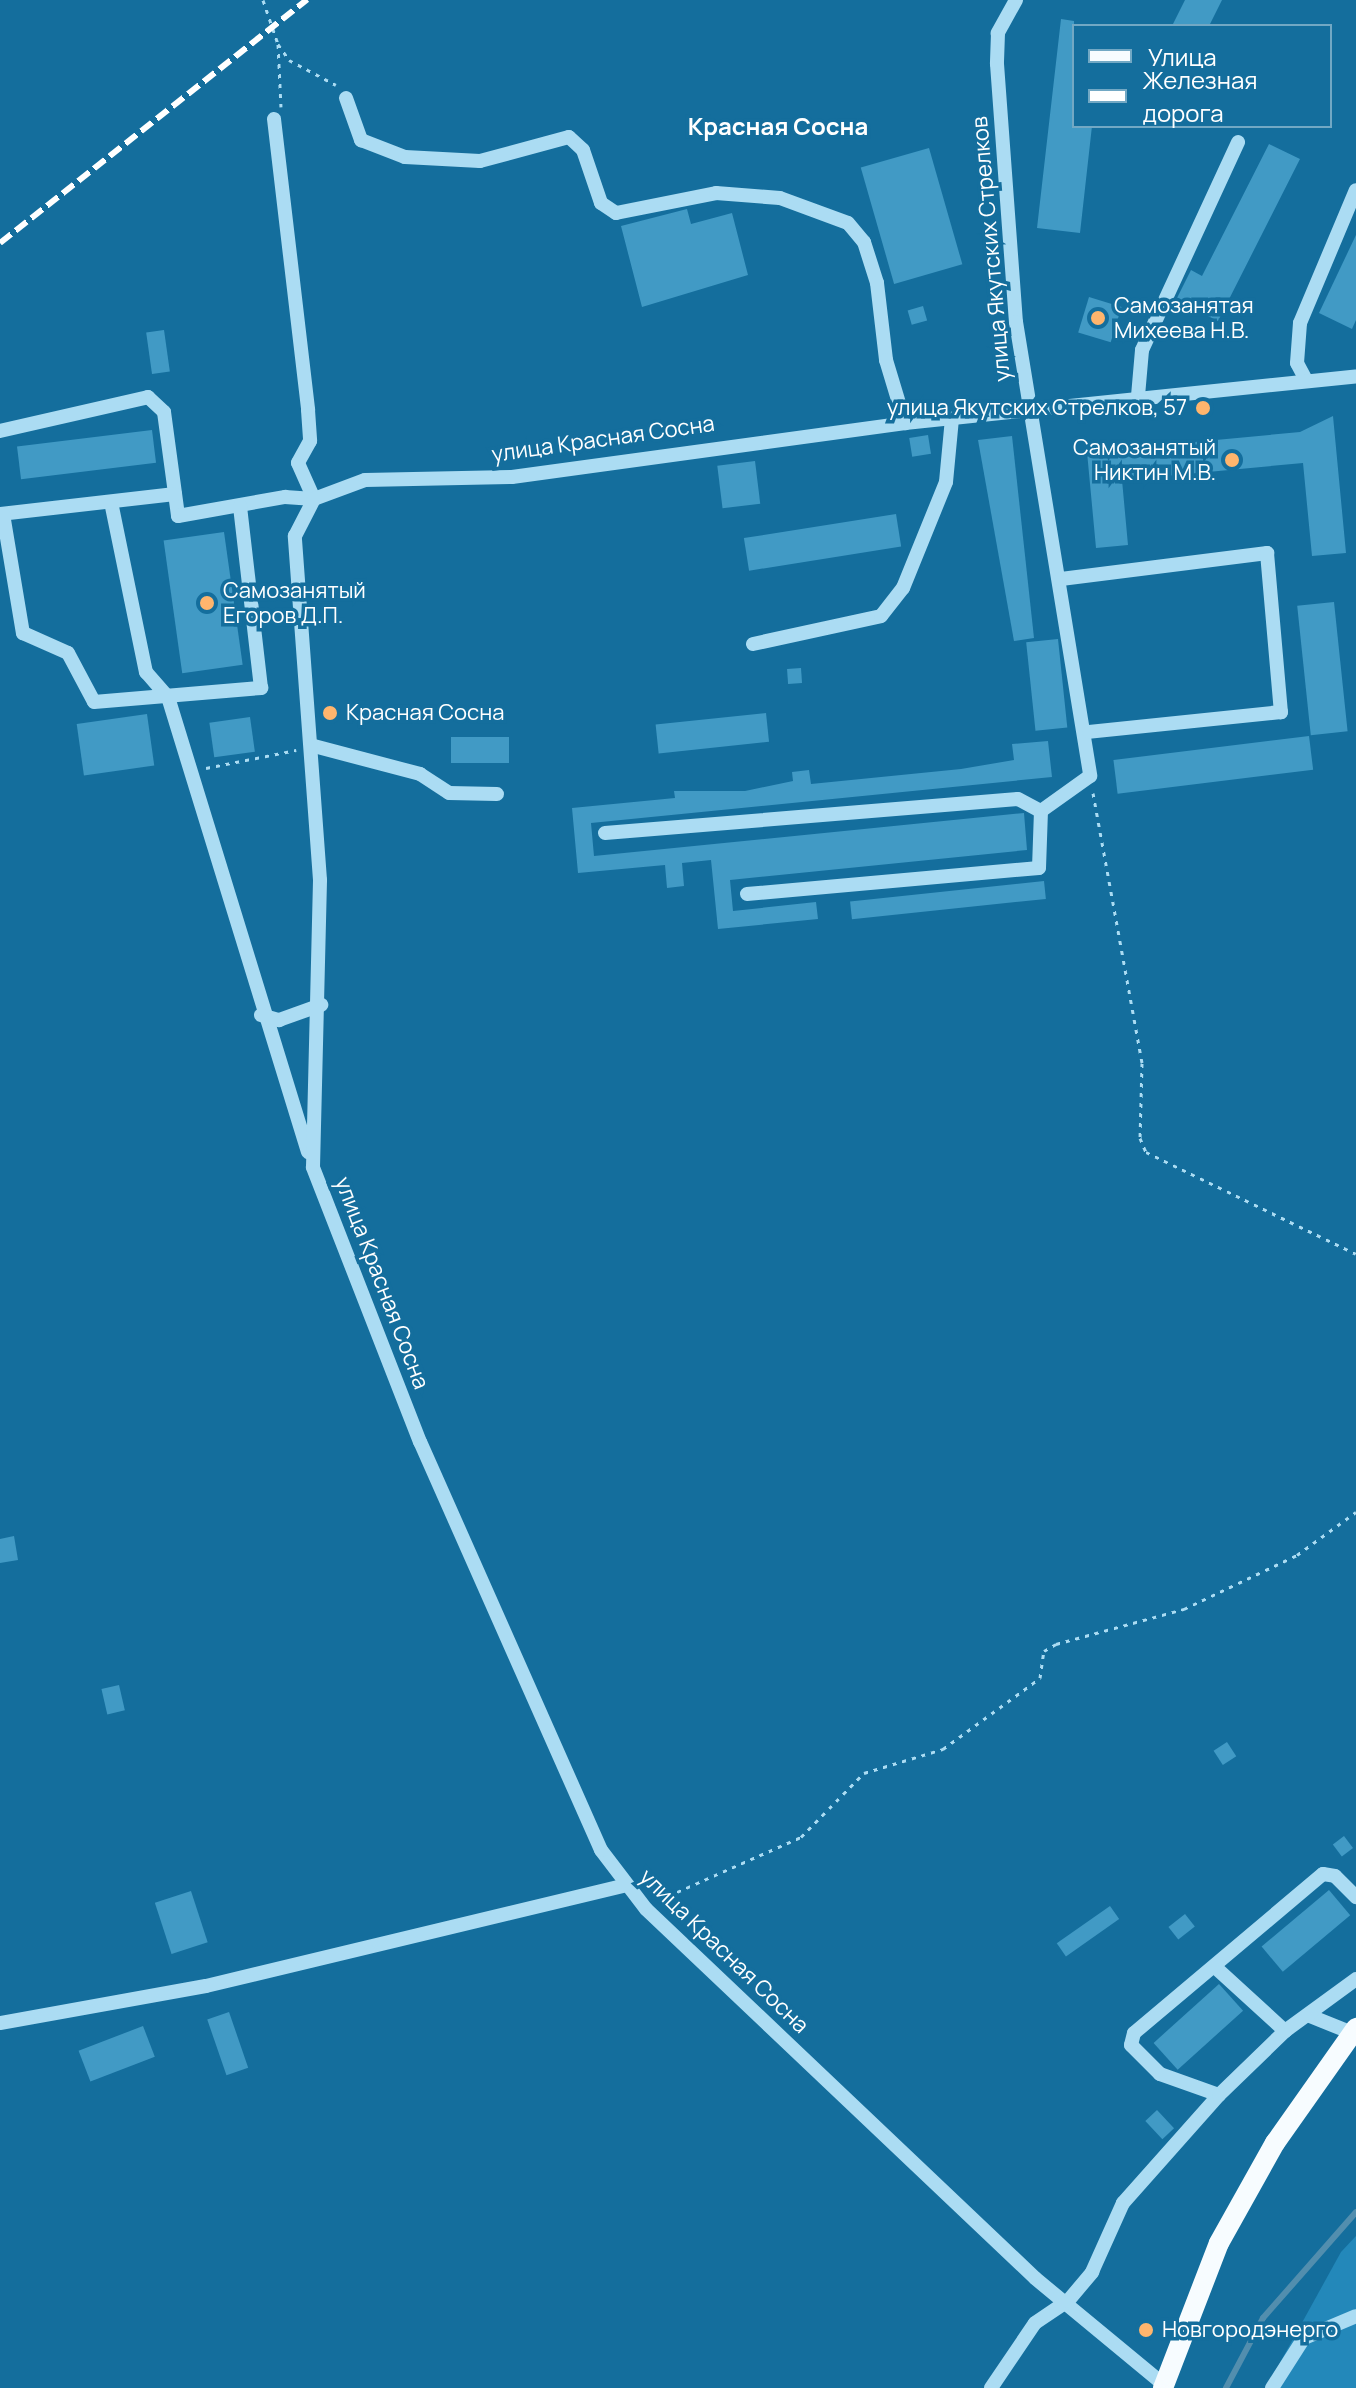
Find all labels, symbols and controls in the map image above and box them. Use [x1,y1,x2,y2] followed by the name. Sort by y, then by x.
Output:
[1072,24,1332,128] legend
[1148,40,1217,73] text: Улица
[1143,63,1258,129] text: Железная дорога
[688,112,868,140] district label: Красная Сосна
[966,115,1016,383] street label: улица Якутских Стрелков
[1114,292,1254,344] place label: Самозанятая Михеева Н.В.
[1089,309,1107,327] marker: Самозанятая Михеева Н.В.
[887,395,1187,421] place label: улица Якутских Стрелков, 57
[1194,399,1212,417] marker: улица Якутских Стрелков, 57
[490,410,716,468] street label: улица Красная Сосна
[1073,434,1216,486] place label: Самозанятый Никтин М.В.
[1223,451,1241,469] marker: Самозанятый Никтин М.В.
[223,577,366,628] place label: Самозанятый Егоров Д.П.
[198,594,216,612] marker: Самозанятый Егоров Д.П.
[346,700,504,726] place label: Красная Сосна
[321,704,339,722] marker: Красная Сосна
[329,1173,435,1393] street label: улица Красная Сосна
[634,1863,814,2039] street label: улица Красная Сосна
[1162,2317,1338,2343] place label: Новгородэнерго
[1137,2321,1155,2339] marker: Новгородэнерго

